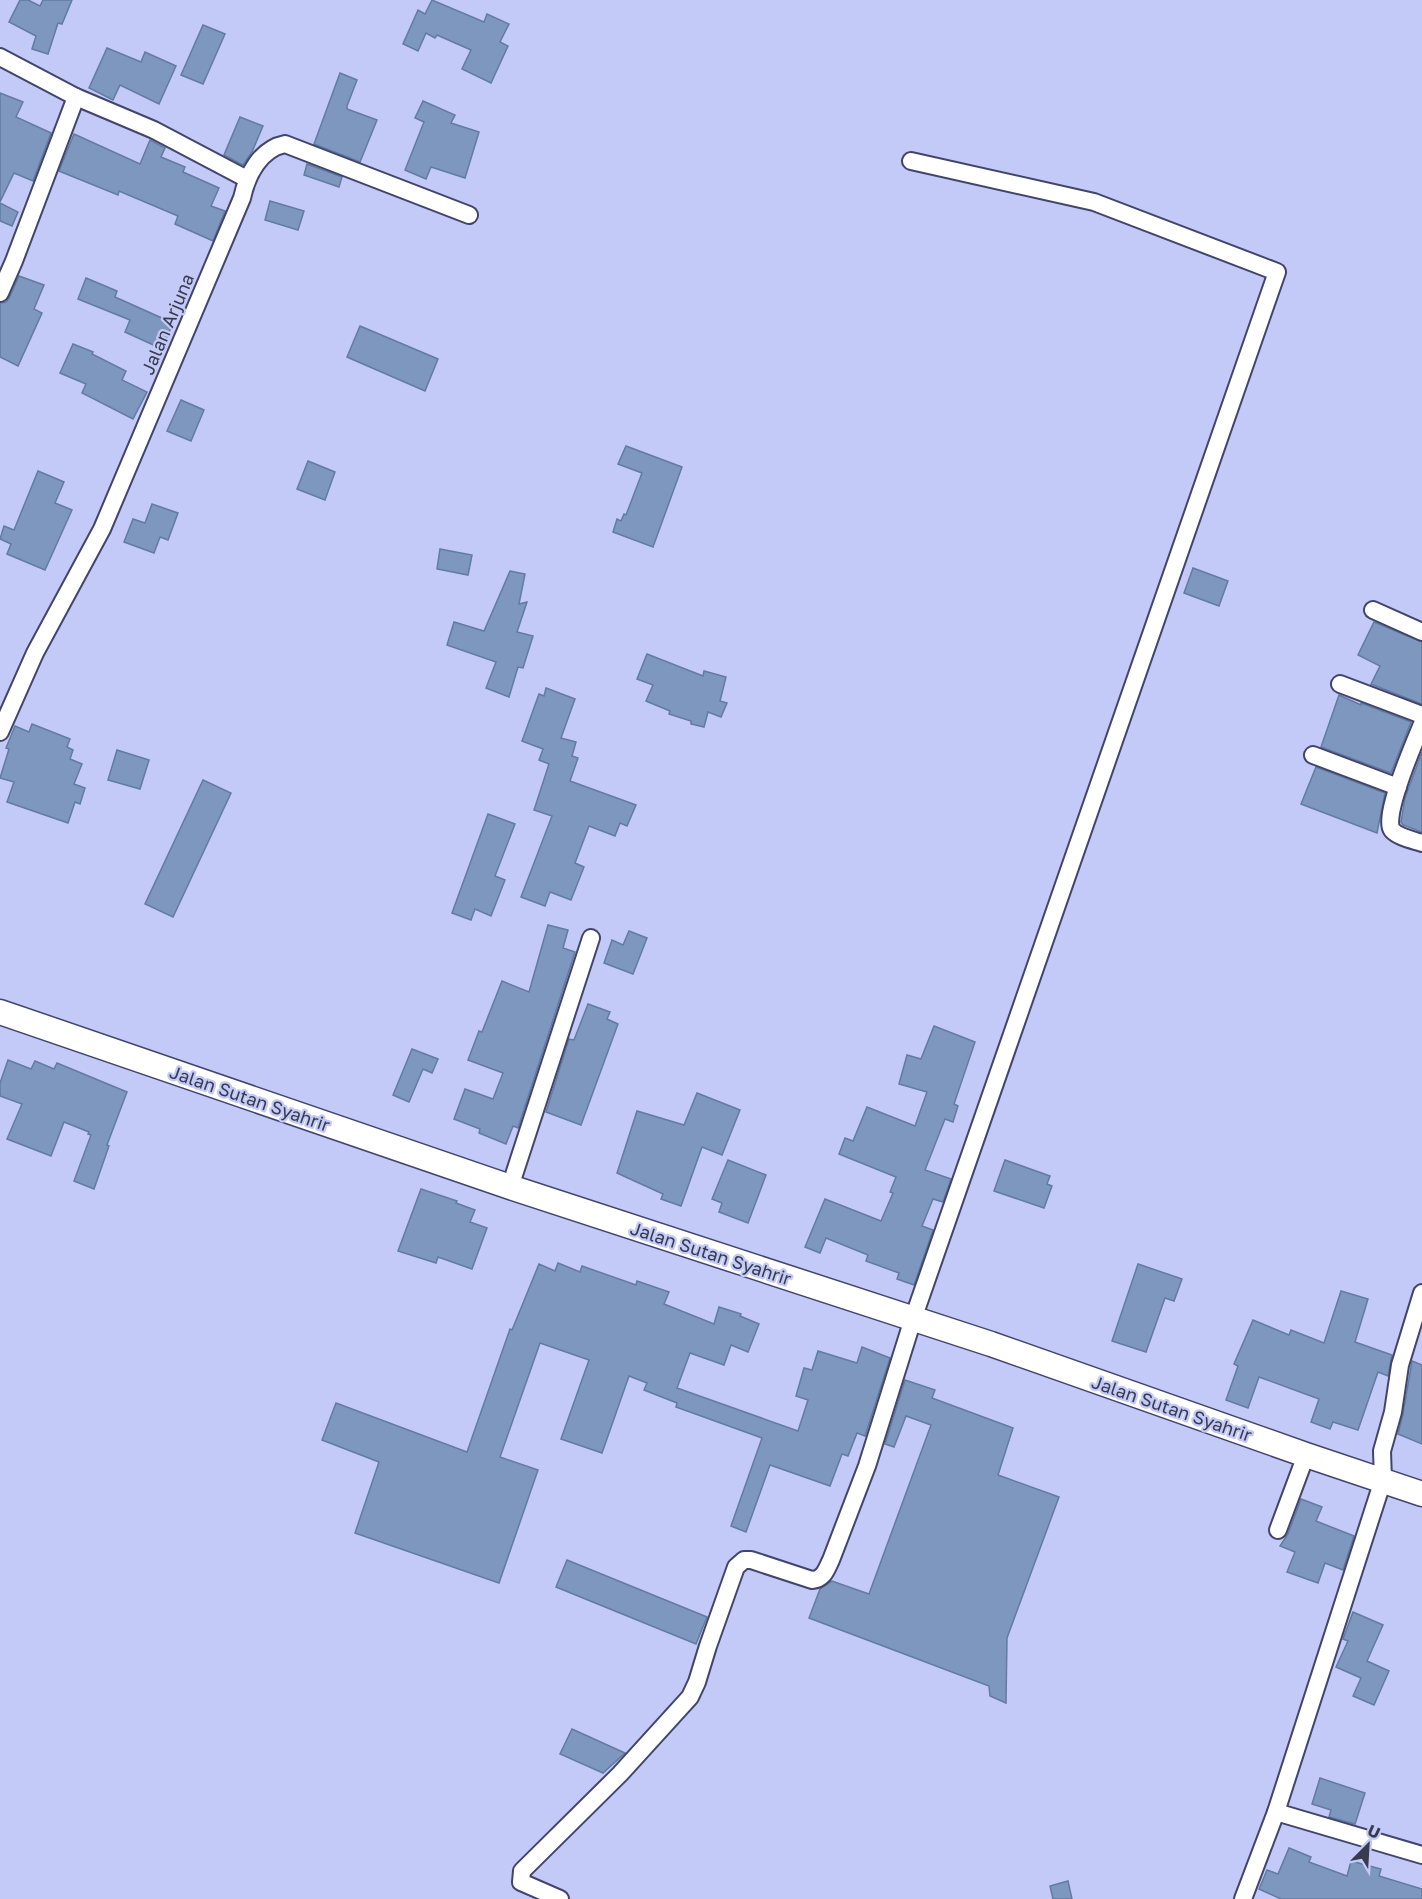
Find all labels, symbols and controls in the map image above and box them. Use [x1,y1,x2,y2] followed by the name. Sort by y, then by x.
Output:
[136,270,198,378] street label: Jalan Arjuna
[167,1060,333,1136] street label: Jalan Sutan Syahrir
[628,1217,794,1289] street label: Jalan Sutan Syahrir
[1089,1370,1255,1446] street label: Jalan Sutan Syahrir
[1338,1815,1398,1875] north arrow
[1365,1820,1384,1843] text: U

